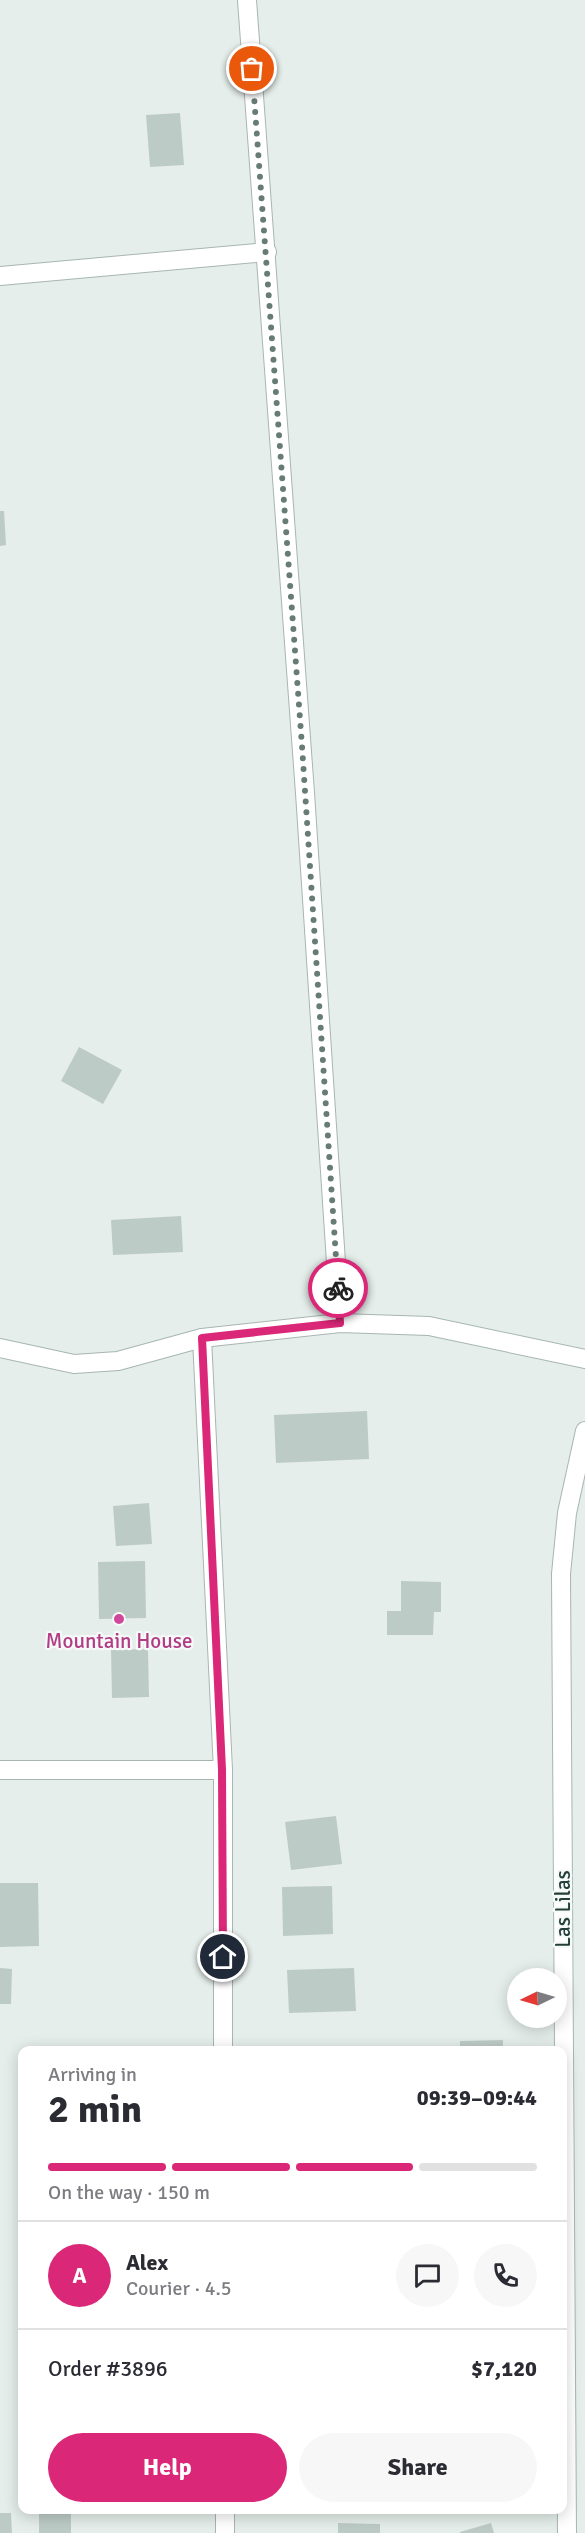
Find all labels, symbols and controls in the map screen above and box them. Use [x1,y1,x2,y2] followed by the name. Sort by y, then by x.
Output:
[226,43,277,94] pin
[235,52,268,85] icon: bag
[308,1258,368,1318] courier
[322,1272,355,1305] icon: bike
[112,1612,126,1626] marker: Mountain House
[46,1628,192,1654] place label: Mountain House
[550,1870,576,1948] street label: Las Lilas
[197,1931,248,1982] pin
[206,1940,239,1973] icon: home
[507,1968,567,2028] north arrow
[507,1968,567,2028] map controls
[48,2062,137,2087] text: Arriving in
[417,2084,537,2111] text: 09:39–09:44
[48,2085,142,2133] text: 2 min
[48,2180,210,2205] text: On the way · 150 m
[396,2244,459,2307] button: chat
[474,2244,537,2307] button: phone
[126,2249,168,2276] text: Alex
[72,2262,87,2289] text: A
[126,2276,232,2301] text: Courier · 4.5
[48,2355,168,2382] text: Order #3896
[471,2355,537,2382] text: $7,120
[48,2433,287,2502] button: Help
[299,2433,537,2502] button: Share

